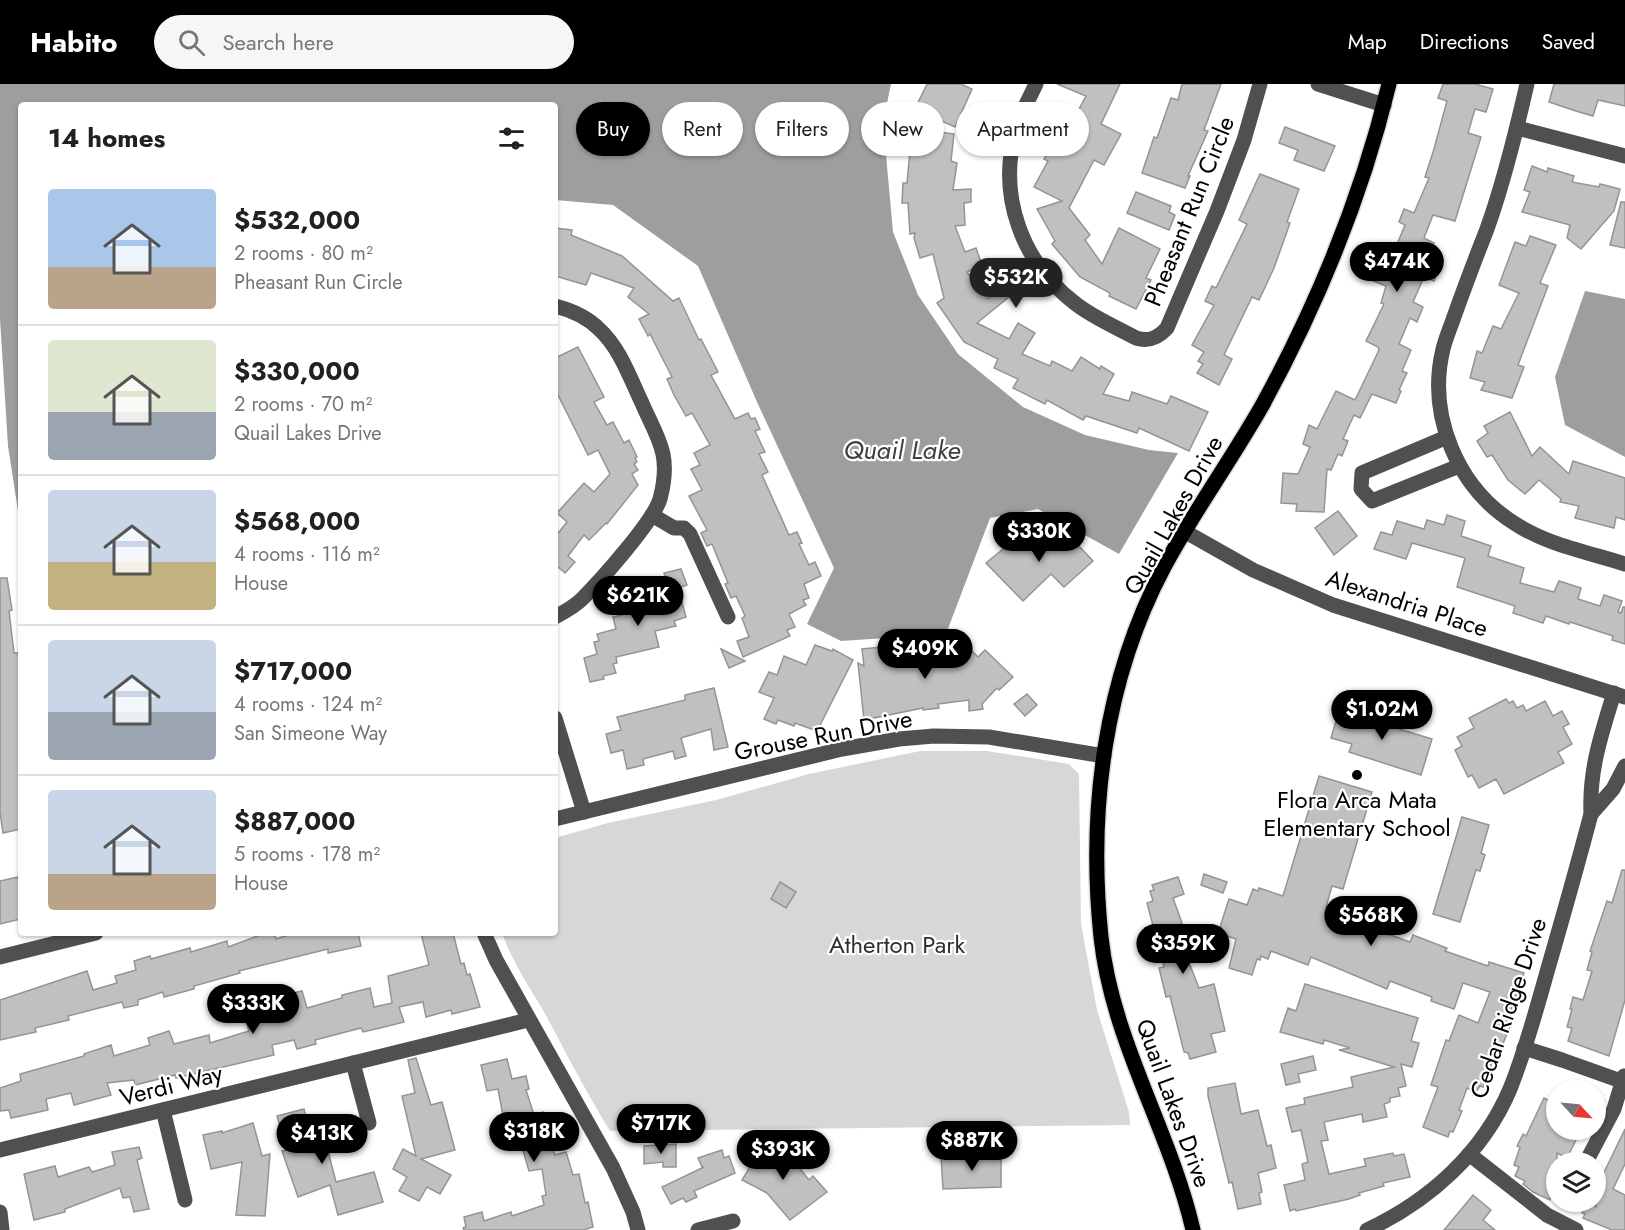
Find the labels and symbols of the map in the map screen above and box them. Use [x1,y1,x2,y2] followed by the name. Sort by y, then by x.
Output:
[1135,111,1243,311] street label: Pheasant Run Circle
[1355,242,1439,293] pin: $474K
[974,258,1058,309] pin: $532K
[1115,429,1231,601] street label: Quail Lakes Drive
[843,431,961,469] water label: Quail Lake
[997,512,1081,563] pin: $330K
[1321,560,1493,646] street label: Alexandria Place
[596,576,680,627] pin: $621K
[883,629,967,680] pin: $409K
[1333,690,1431,741] pin: $1.02M
[731,701,915,769] street label: Grouse Run Drive
[1350,768,1364,782] marker: Flora Arca Mata Elementary School
[1263,782,1451,845] place label: Flora Arca Mata Elementary School
[1329,896,1413,947] pin: $568K
[1461,913,1555,1103] street label: Cedar Ridge Drive
[1141,924,1225,975] pin: $359K
[829,927,966,962] park label: Atherton Park
[211,984,295,1035] pin: $333K
[1127,1014,1221,1192] street label: Quail Lakes Drive
[116,1055,227,1115] street label: Verdi Way
[1546,1080,1606,1140] north arrow
[619,1104,703,1155] pin: $717K
[492,1112,576,1163] pin: $318K
[280,1114,364,1165] pin: $413K
[930,1121,1014,1172] pin: $887K
[741,1130,825,1181] pin: $393K

